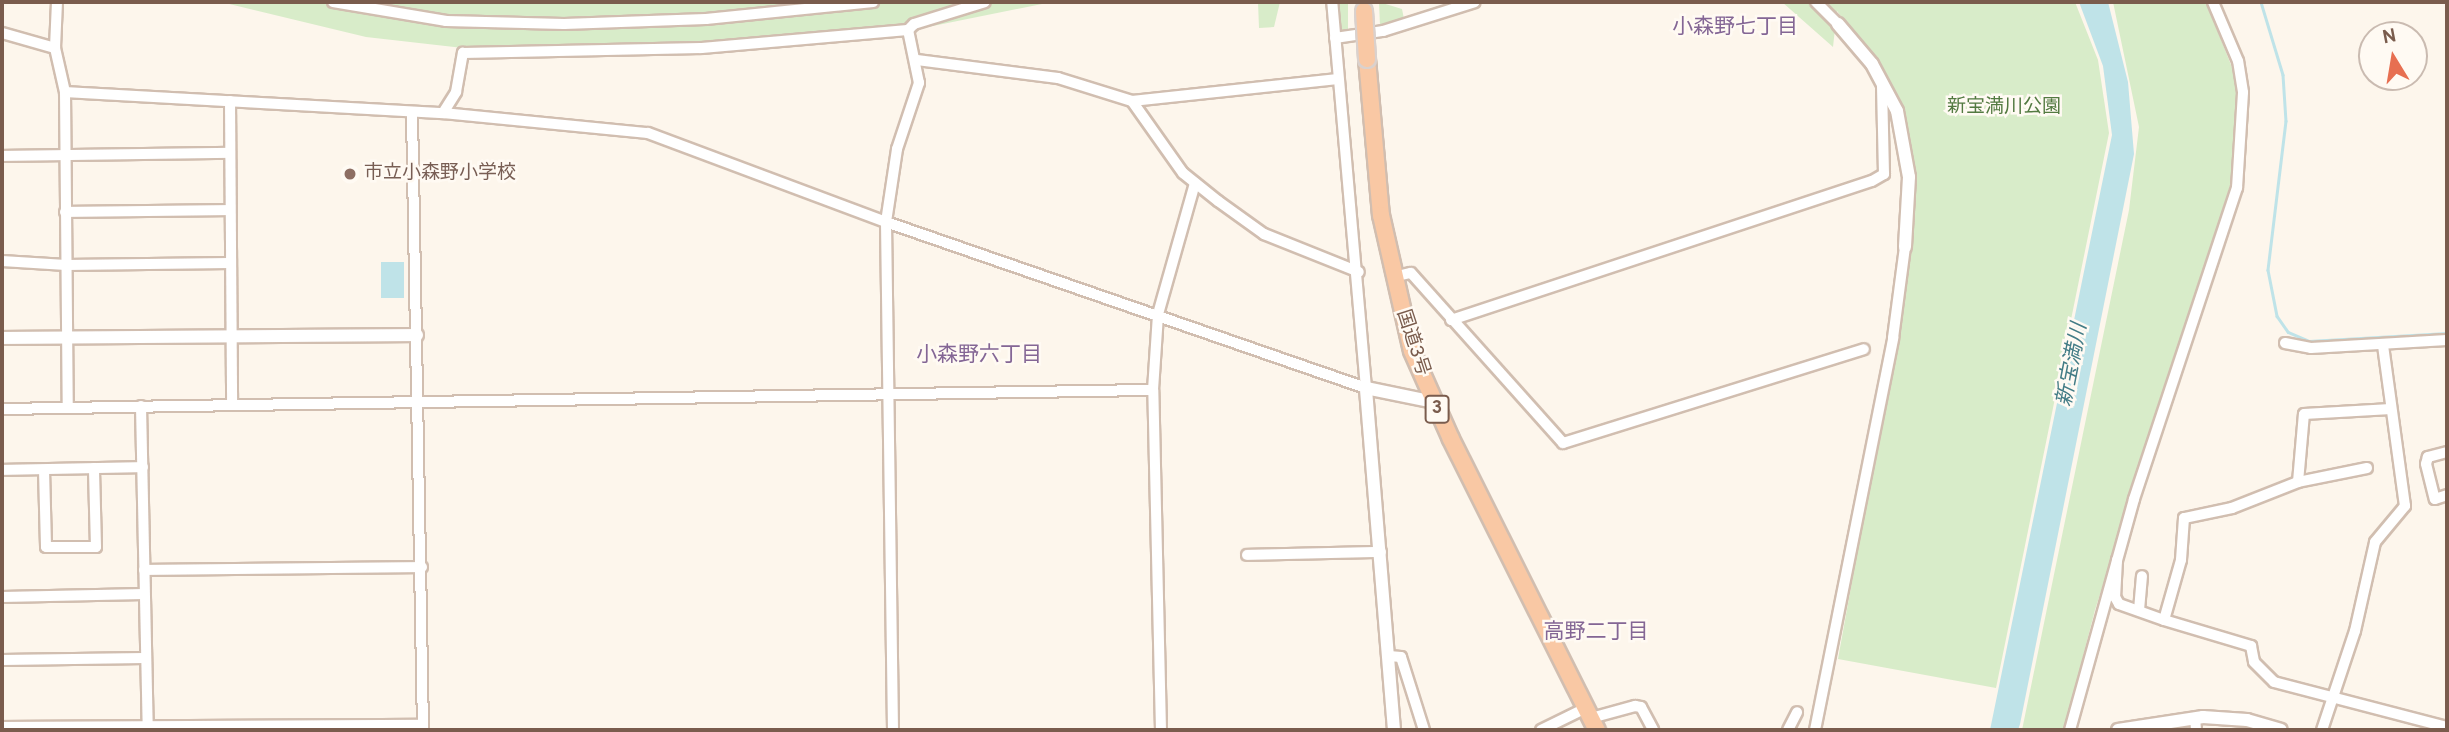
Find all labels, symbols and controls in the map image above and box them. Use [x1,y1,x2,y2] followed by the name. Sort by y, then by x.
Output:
[1672,15,1798,41] district label: 小森野七丁目
[2358,21,2428,91] north arrow
[2380,24,2398,50] text: N
[1947,97,2061,119] park label: 新宝満川公園
[364,163,516,185] place label: 市立小森野小学校
[342,166,358,182] marker: 市立小森野小学校
[1391,307,1433,379] street label: 国道3号
[2053,321,2093,409] water label: 新宝満川
[916,343,1042,369] district label: 小森野六丁目
[1423,394,1451,424] road number: 3
[1544,620,1648,646] district label: 高野二丁目

